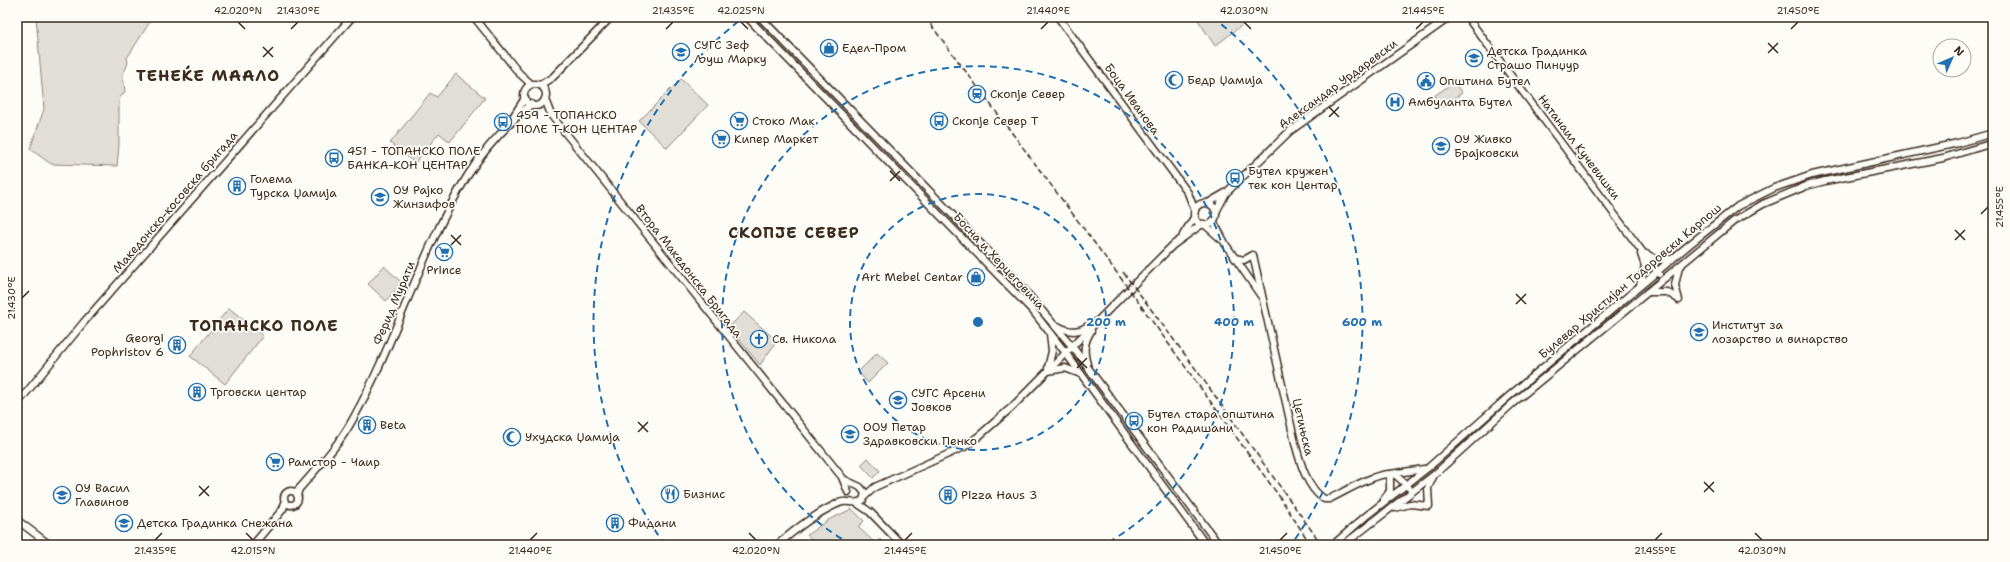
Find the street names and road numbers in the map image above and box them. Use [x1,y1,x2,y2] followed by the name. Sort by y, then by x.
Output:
[1276,35,1401,132] street label: Александар Урдаревски
[1101,60,1164,138] street label: Боца Иванова
[1534,91,1624,203] street label: Натанаил Кучевишки
[109,127,241,276] street label: Македонско-косовска бригада
[1535,200,1725,362] street label: Булевар Христијан Тодоровски Карпош
[632,201,746,341] street label: Втора Македонска Бригада
[950,209,1049,313] street label: Босна и Херцеговина
[369,259,419,347] street label: Ферид Мурати
[1289,397,1317,458] street label: Цетињска

